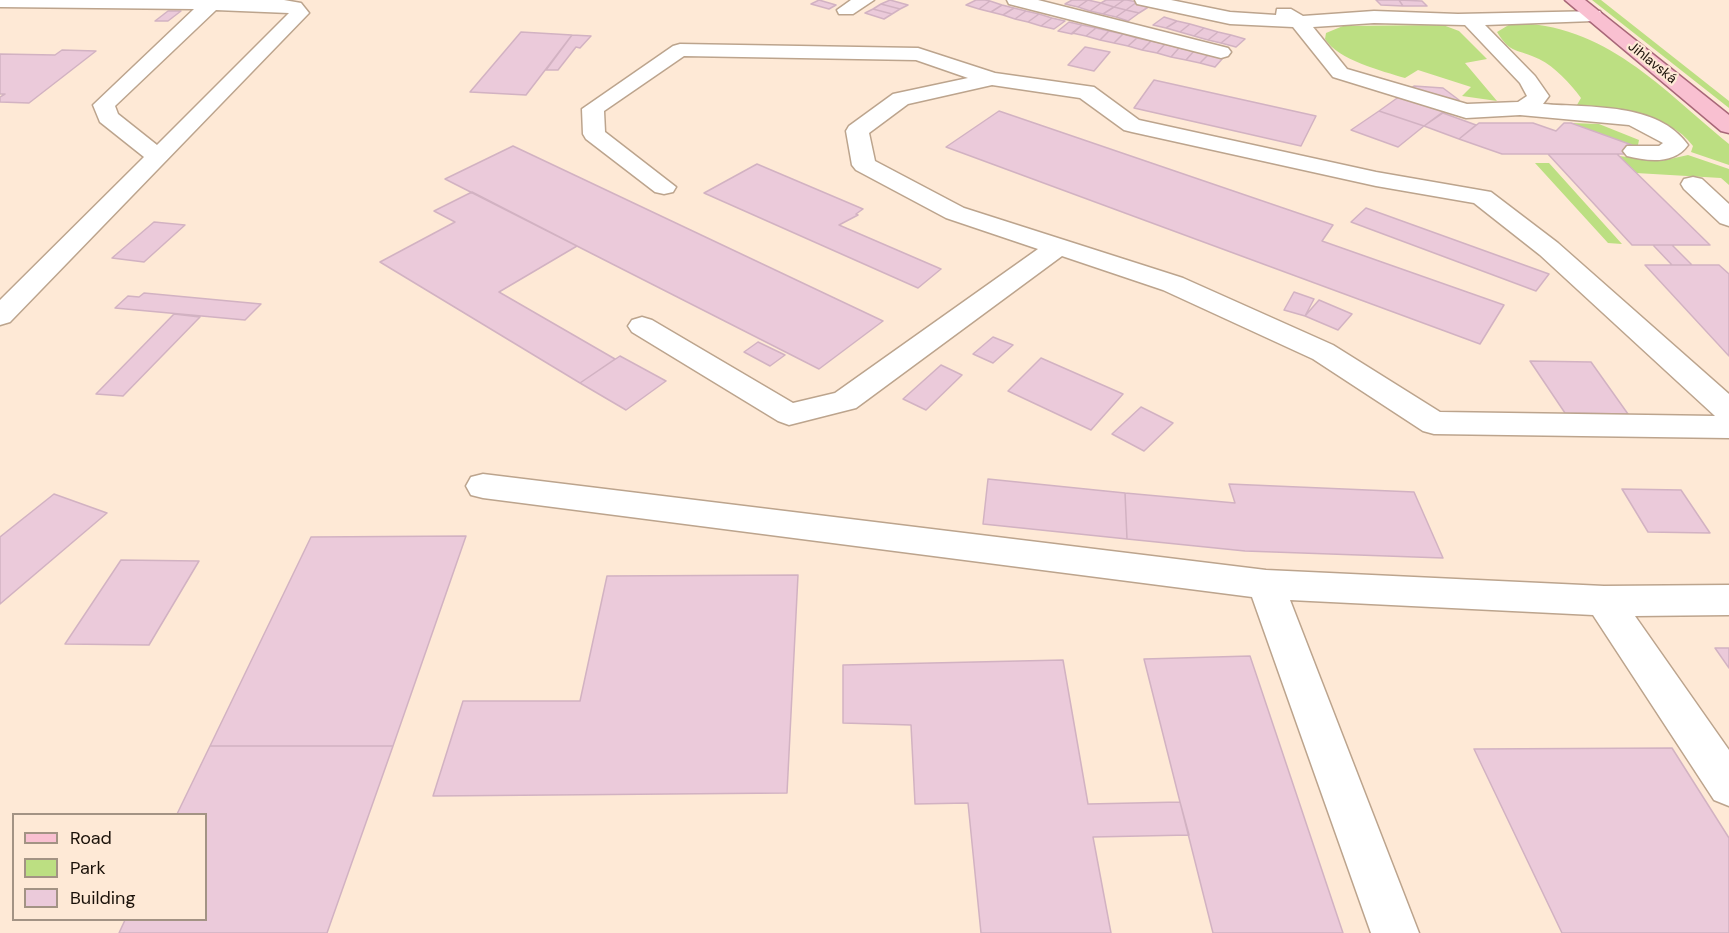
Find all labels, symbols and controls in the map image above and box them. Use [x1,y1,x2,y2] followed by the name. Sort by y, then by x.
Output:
[1624,38,1680,88] street label: Jihlavská
[12,813,207,921] legend
[70,826,112,850] text: Road
[70,856,106,880] text: Park
[70,886,135,910] text: Building

